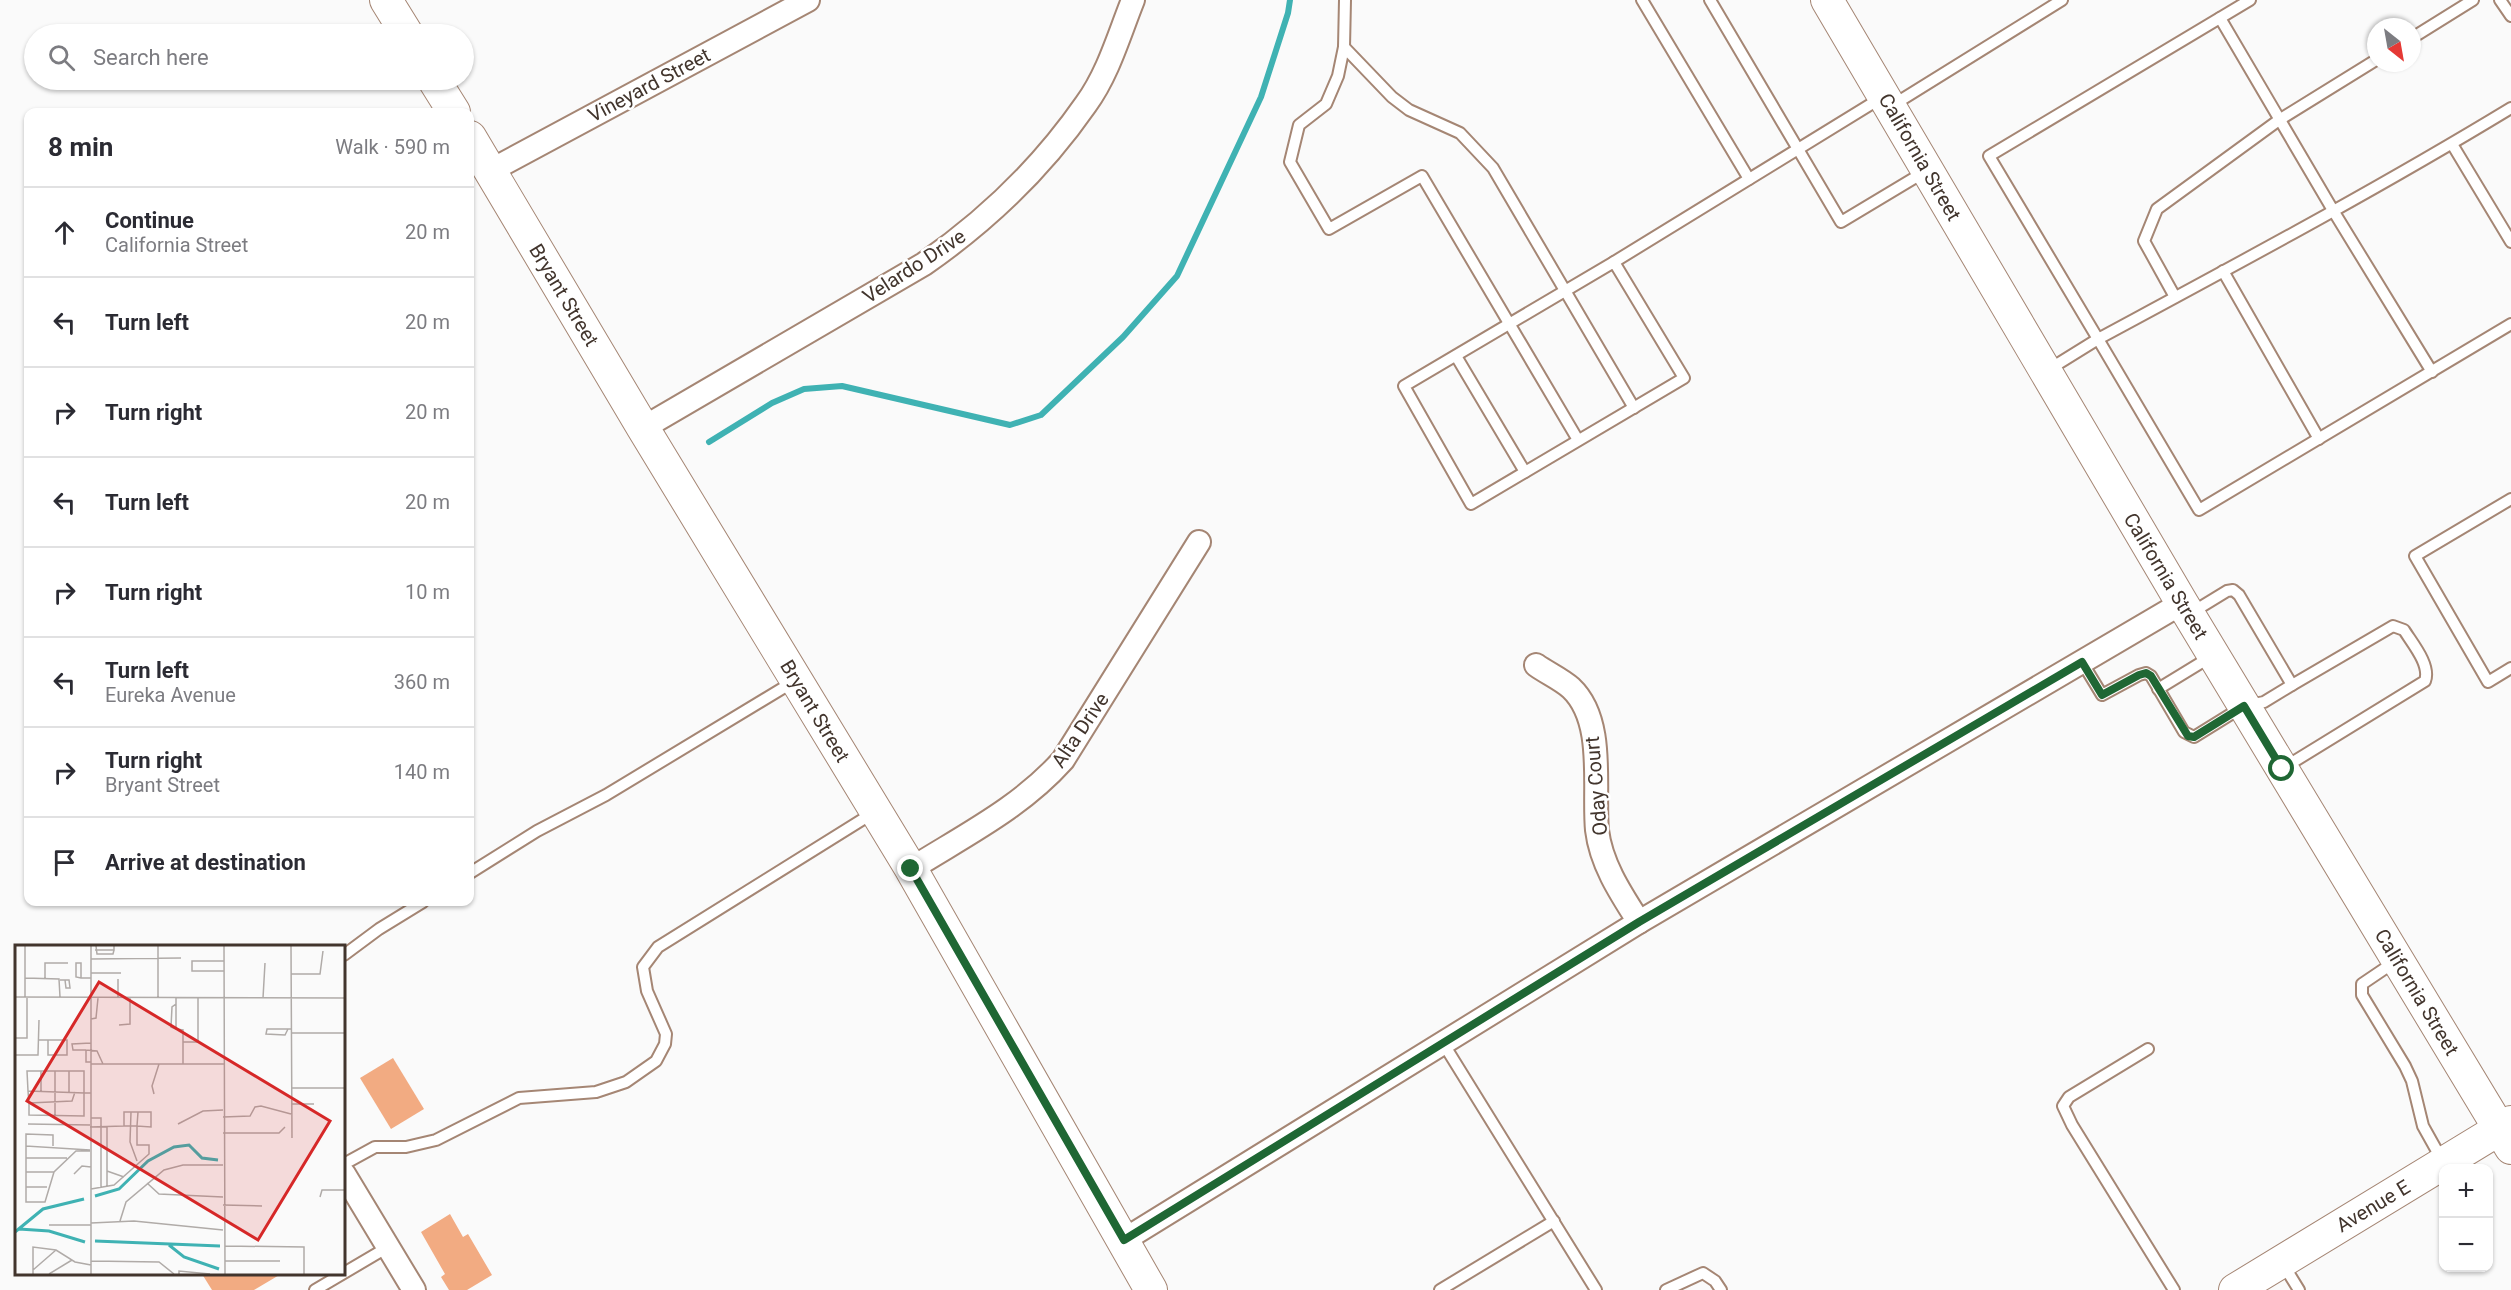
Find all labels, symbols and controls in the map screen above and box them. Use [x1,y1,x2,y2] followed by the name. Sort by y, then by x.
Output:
[2367,18,2421,72] north arrow
[24,24,474,90] search box
[45,41,78,74] icon: search
[584,43,714,127] street label: Vineyard Street
[93,45,209,70] text: Search here
[1874,89,1966,225] street label: California Street
[48,132,113,162] text: 8 min
[335,135,450,159] text: Walk · 590 m
[105,208,194,233] text: Continue
[48,216,81,249] icon: ahead
[405,220,450,244] text: 20 m
[858,224,970,308] street label: Velardo Drive
[105,233,248,257] text: California Street
[524,240,604,350] street label: Bryant Street
[48,306,81,339] icon: left
[105,310,189,335] text: Turn left
[405,310,450,334] text: 20 m
[48,396,81,429] icon: right
[105,400,202,425] text: Turn right
[405,400,450,424] text: 20 m
[48,486,81,519] icon: left
[105,490,189,515] text: Turn left
[405,490,450,514] text: 20 m
[2119,508,2213,644] street label: California Street
[48,576,81,609] icon: right
[105,580,202,605] text: Turn right
[405,580,450,604] text: 10 m
[775,656,855,766] street label: Bryant Street
[105,658,189,683] text: Turn left
[48,666,81,699] icon: left
[394,670,450,694] text: 360 m
[105,683,236,707] text: Eureka Avenue
[1046,688,1114,772] street label: Alta Drive
[1580,735,1612,837] street label: Oday Court
[105,748,202,773] text: Turn right
[2268,755,2294,781] route start
[48,756,81,789] icon: right
[394,760,450,784] text: 140 m
[105,773,220,797] text: Bryant Street
[48,846,81,879] icon: arrive
[105,850,306,875] text: Arrive at destination
[897,855,923,881] route end
[2370,924,2464,1060] street label: California Street
[15,945,345,1275] inset map
[2439,1164,2493,1272] map controls
[2439,1164,2493,1218] button: +
[2332,1175,2414,1237] street label: Avenue E
[2439,1218,2493,1272] button: −

